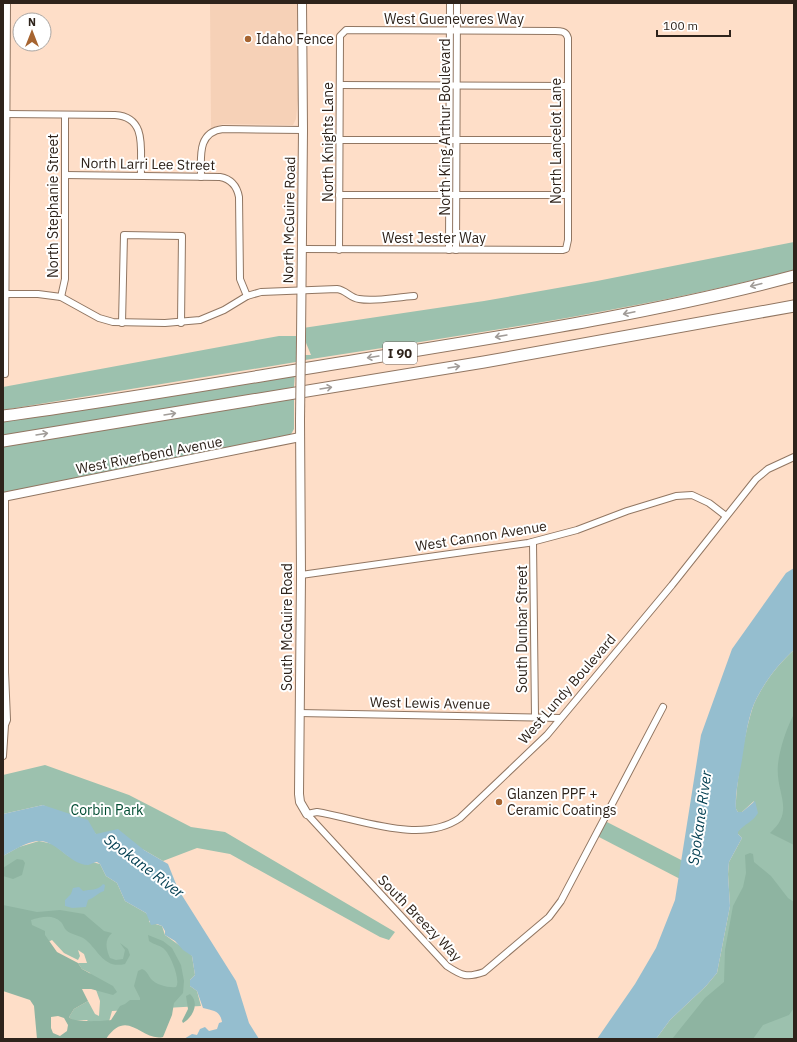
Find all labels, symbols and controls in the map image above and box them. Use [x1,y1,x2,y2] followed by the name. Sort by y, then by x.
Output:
[384,10,524,28] street label: West Gueneveres Way
[12,12,52,52] north arrow
[657,12,730,38] scale bar
[28,15,36,29] text: N
[663,18,698,33] text: 100 m
[256,30,334,48] place label: Idaho Fence
[243,34,253,44] marker: Idaho Fence
[436,38,454,216] street label: North King Arthur Boulevard
[547,78,565,204] street label: North Lancelot Lane
[319,82,337,202] street label: North Knights Lane
[44,134,62,278] street label: North Stephanie Street
[81,154,216,174] street label: North Larri Lee Street
[279,156,299,284] street label: North McGuire Road
[382,229,486,247] street label: West Jester Way
[750,282,763,290] one-way arrow
[623,310,636,318] one-way arrow
[495,332,508,340] one-way arrow
[383,342,417,364] road number: I 90
[367,353,380,361] one-way arrow
[447,363,460,371] one-way arrow
[319,384,332,392] one-way arrow
[163,409,176,417] one-way arrow
[35,430,48,438] one-way arrow
[74,432,224,478] street label: West Riverbend Avenue
[414,517,548,555] street label: West Cannon Avenue
[278,563,296,691] street label: South McGuire Road
[513,565,531,693] street label: South Dunbar Street
[514,630,620,748] street label: West Lundy Boulevard
[370,693,491,713] street label: West Lewis Avenue
[683,769,716,866] water label: Spokane River
[507,785,617,819] place label: Glanzen PPF + Ceramic Coatings
[494,797,504,807] marker: Glanzen PPF + Ceramic Coatings
[71,801,144,819] park label: Corbin Park
[101,829,188,902] water label: Spokane River
[374,871,466,965] street label: South Breezy Way

